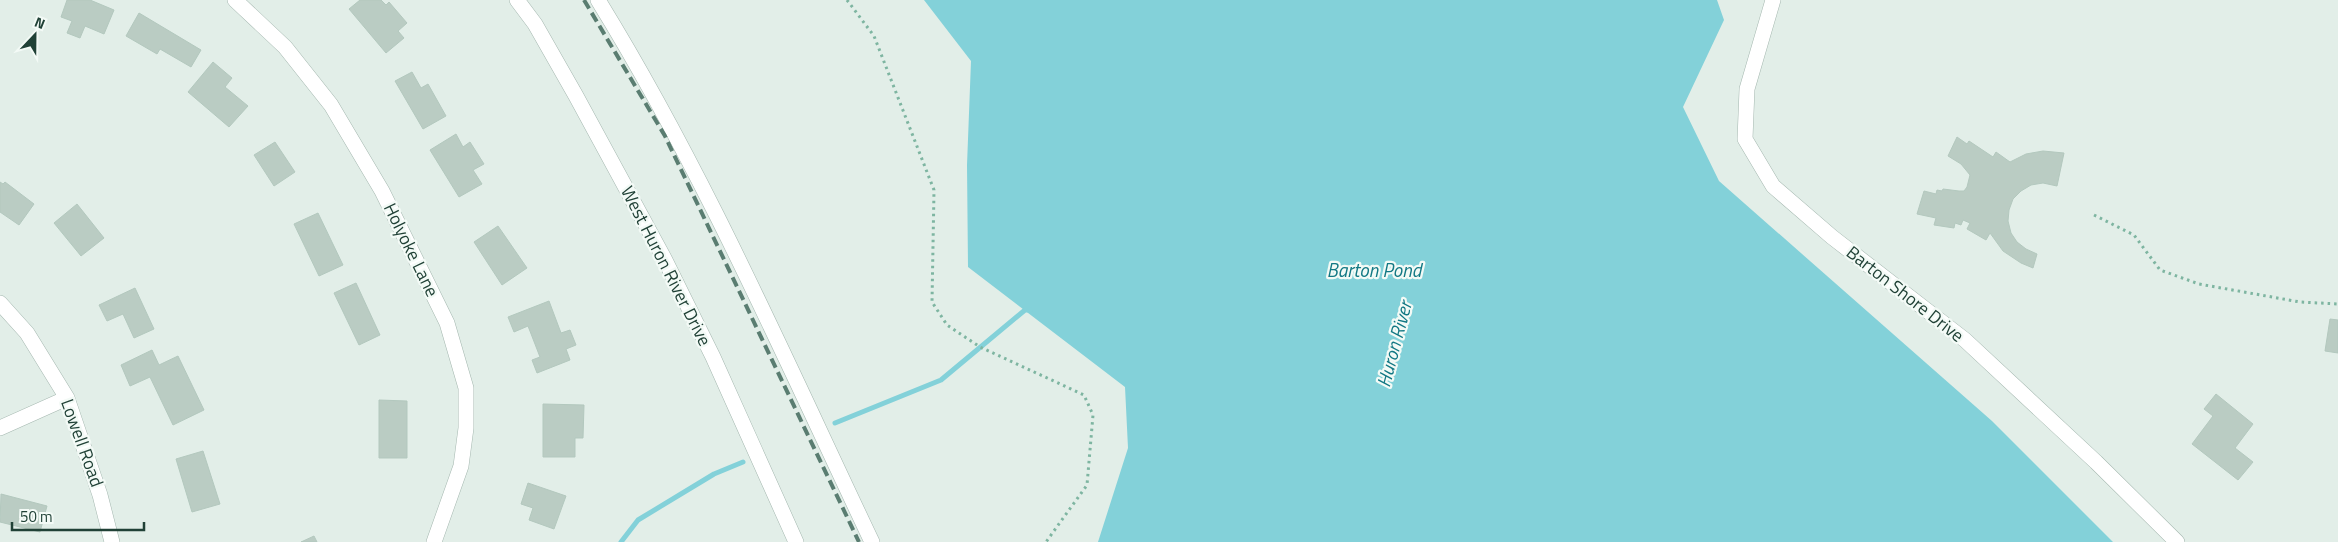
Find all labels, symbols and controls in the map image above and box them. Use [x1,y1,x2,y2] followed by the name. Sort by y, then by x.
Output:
[10,10,60,60] north arrow
[32,11,48,34] text: N
[614,181,719,350] street label: West Huron River Drive
[377,198,446,301] street label: Holyoke Lane
[1841,239,1970,348] street label: Barton Shore Drive
[1327,255,1424,284] water label: Barton Pond
[1368,296,1419,390] water label: Huron River
[54,395,111,491] street label: Lowell Road
[12,500,145,532] scale bar
[20,505,53,528] text: 50 m

